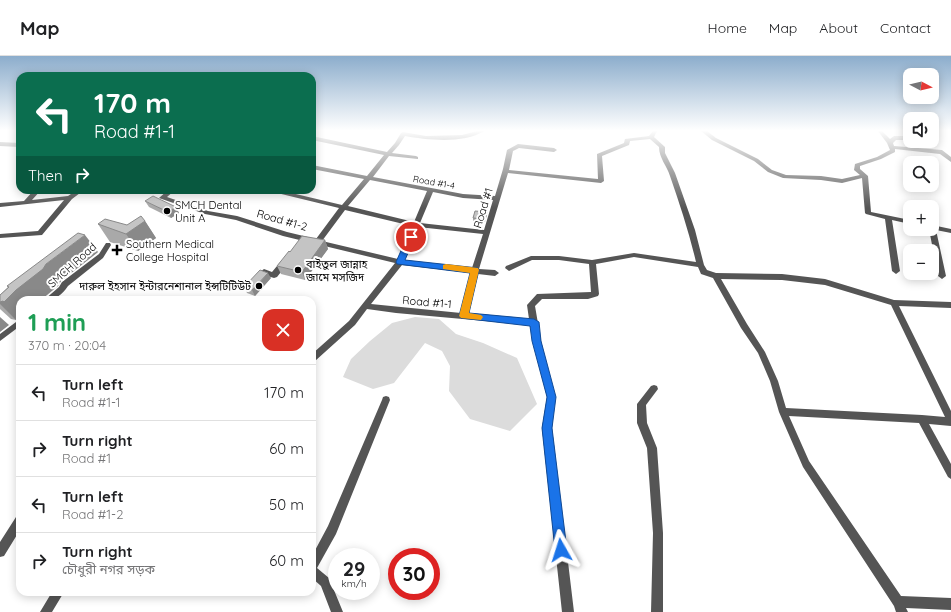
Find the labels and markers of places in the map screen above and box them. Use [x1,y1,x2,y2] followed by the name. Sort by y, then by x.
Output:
[175,198,242,225] place label: SMCH Dental Unit A
[162,206,172,216] marker: SMCH Dental Unit A
[394,220,428,254] pin
[126,237,214,264] place label: Southern Medical College Hospital
[111,244,123,256] marker: Southern Medical College Hospital
[305,257,368,284] place label: বাইতুল জান্নাহ জামে মসজিদ
[293,265,303,275] marker: বাইতুল জান্নাহ জামে মসজিদ
[78,279,252,293] place label: দারুল ইহসান ইন্টারনেশানাল ইন্সটিটিউট
[254,281,264,291] marker: দারুল ইহসান ইন্টারনেশানাল ইন্সটিটিউট

